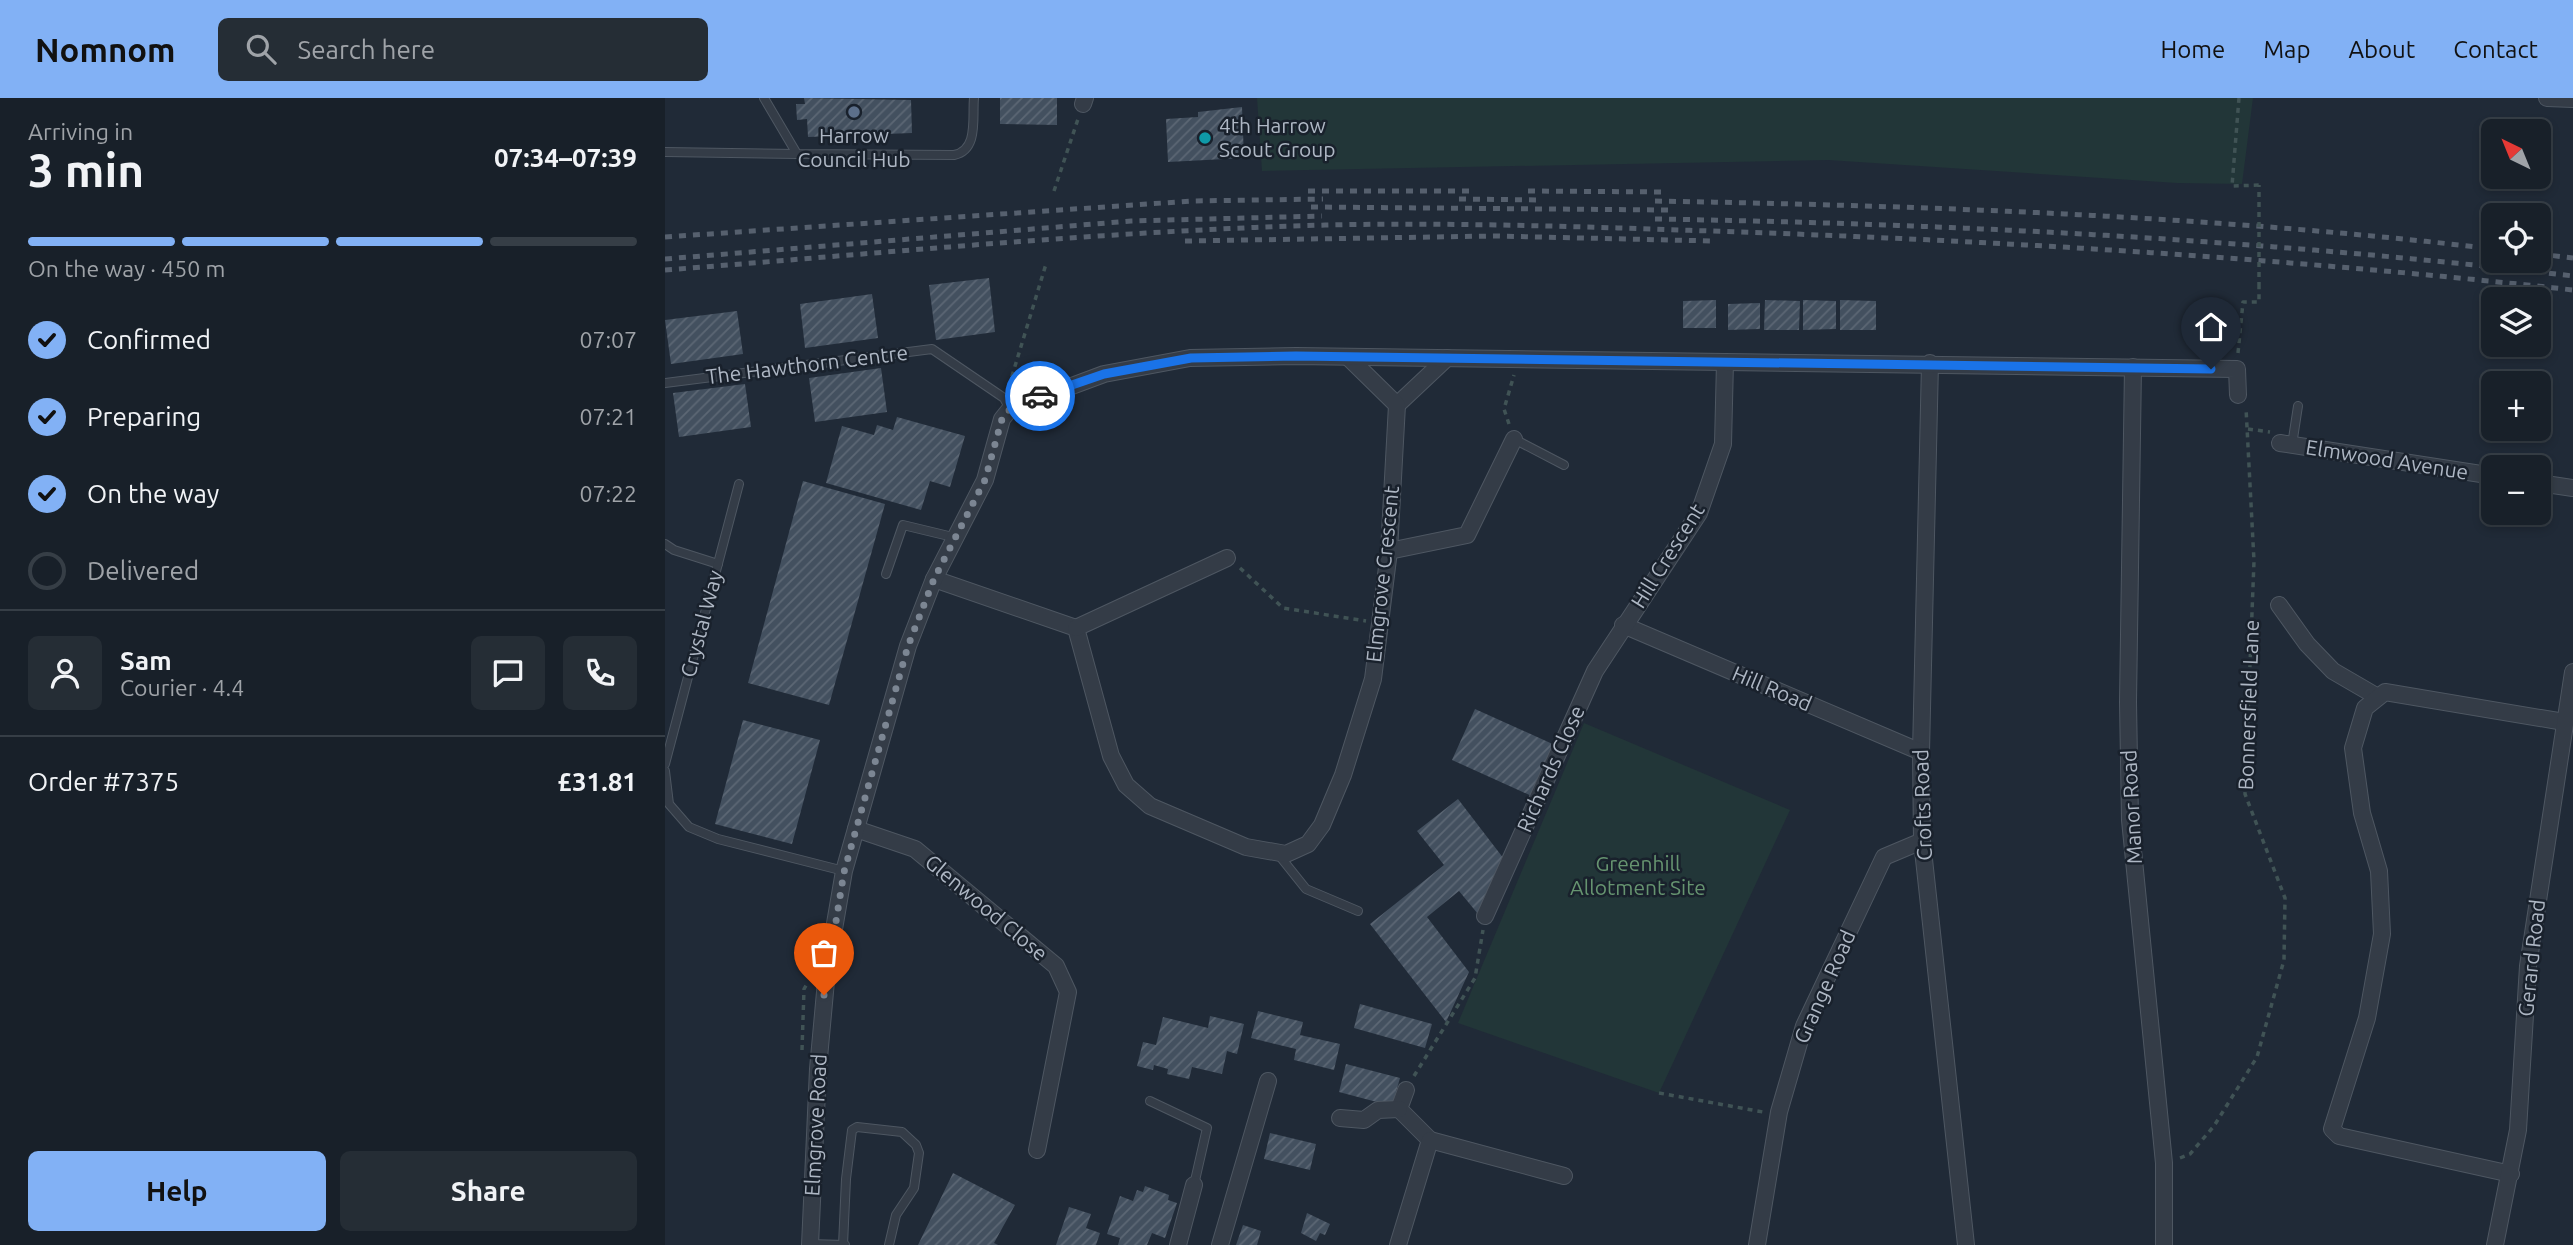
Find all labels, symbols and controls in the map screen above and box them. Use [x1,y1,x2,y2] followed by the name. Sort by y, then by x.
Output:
[218,18,708,81] search box
[242,30,280,68] icon: search
[35,31,176,68] text: Nomnom
[298,35,435,64] text: Search here
[2160,36,2225,63] text: Home
[2263,36,2310,63] text: Map
[2348,36,2415,63] text: About
[2453,36,2538,63] text: Contact
[846,104,862,120] marker: Harrow Council Hub
[1219,113,1335,161] place label: 4th Harrow Scout Group
[28,119,133,144] text: Arriving in
[2481,119,2551,189] north arrow
[2481,119,2551,525] map controls
[797,123,911,171] place label: Harrow Council Hub
[1197,130,1213,146] marker: 4th Harrow Scout Group
[494,143,637,172] text: 07:34–07:39
[28,144,144,196] text: 3 min
[2481,203,2551,273] button: locate
[28,256,225,281] text: On the way · 450 m
[2481,287,2551,357] button: layers
[2181,297,2241,369] pin
[2192,308,2230,346] icon: home
[28,321,66,359] icon: check
[87,325,211,354] text: Confirmed
[579,327,637,352] text: 07:07
[705,340,909,388] street label: The Hawthorn Centre
[1005,361,1075,431] courier
[2481,371,2551,441] button: +
[1021,377,1059,415] icon: car
[28,398,66,436] icon: check
[87,402,201,431] text: Preparing
[579,404,637,429] text: 07:21
[2304,434,2470,484] street label: Elmwood Avenue
[2481,455,2551,525] button: −
[28,475,66,513] icon: check
[87,479,219,508] text: On the way
[579,481,637,506] text: 07:22
[1361,484,1403,663] street label: Elmgrove Crescent
[1626,499,1709,612] street label: Hill Crescent
[87,556,199,585] text: Delivered
[675,568,727,680] street label: Crystal Way
[2233,619,2263,791] street label: Bonnersfield Lane
[28,636,102,710] button: person
[471,636,545,710] button: chat
[563,636,637,710] button: phone
[120,646,172,675] text: Sam
[1729,661,1816,716] street label: Hill Road
[120,675,244,700] text: Courier · 4.4
[1511,701,1589,836] street label: Richards Close
[1908,749,1936,861] street label: Crofts Road
[2116,749,2146,865] street label: Manor Road
[28,767,179,796] text: Order #7375
[557,767,637,796] text: £31.81
[921,849,1053,965] street label: Glenwood Close
[1570,851,1706,899] park label: Greenhill Allotment Site
[2513,898,2549,1018] street label: Gerard Road
[794,923,854,995] pin
[1788,926,1860,1047] street label: Grange Road
[805,934,843,972] icon: bag
[799,1053,831,1197] street label: Elmgrove Road
[28,1151,326,1231] button: Help
[340,1151,637,1231] button: Share

